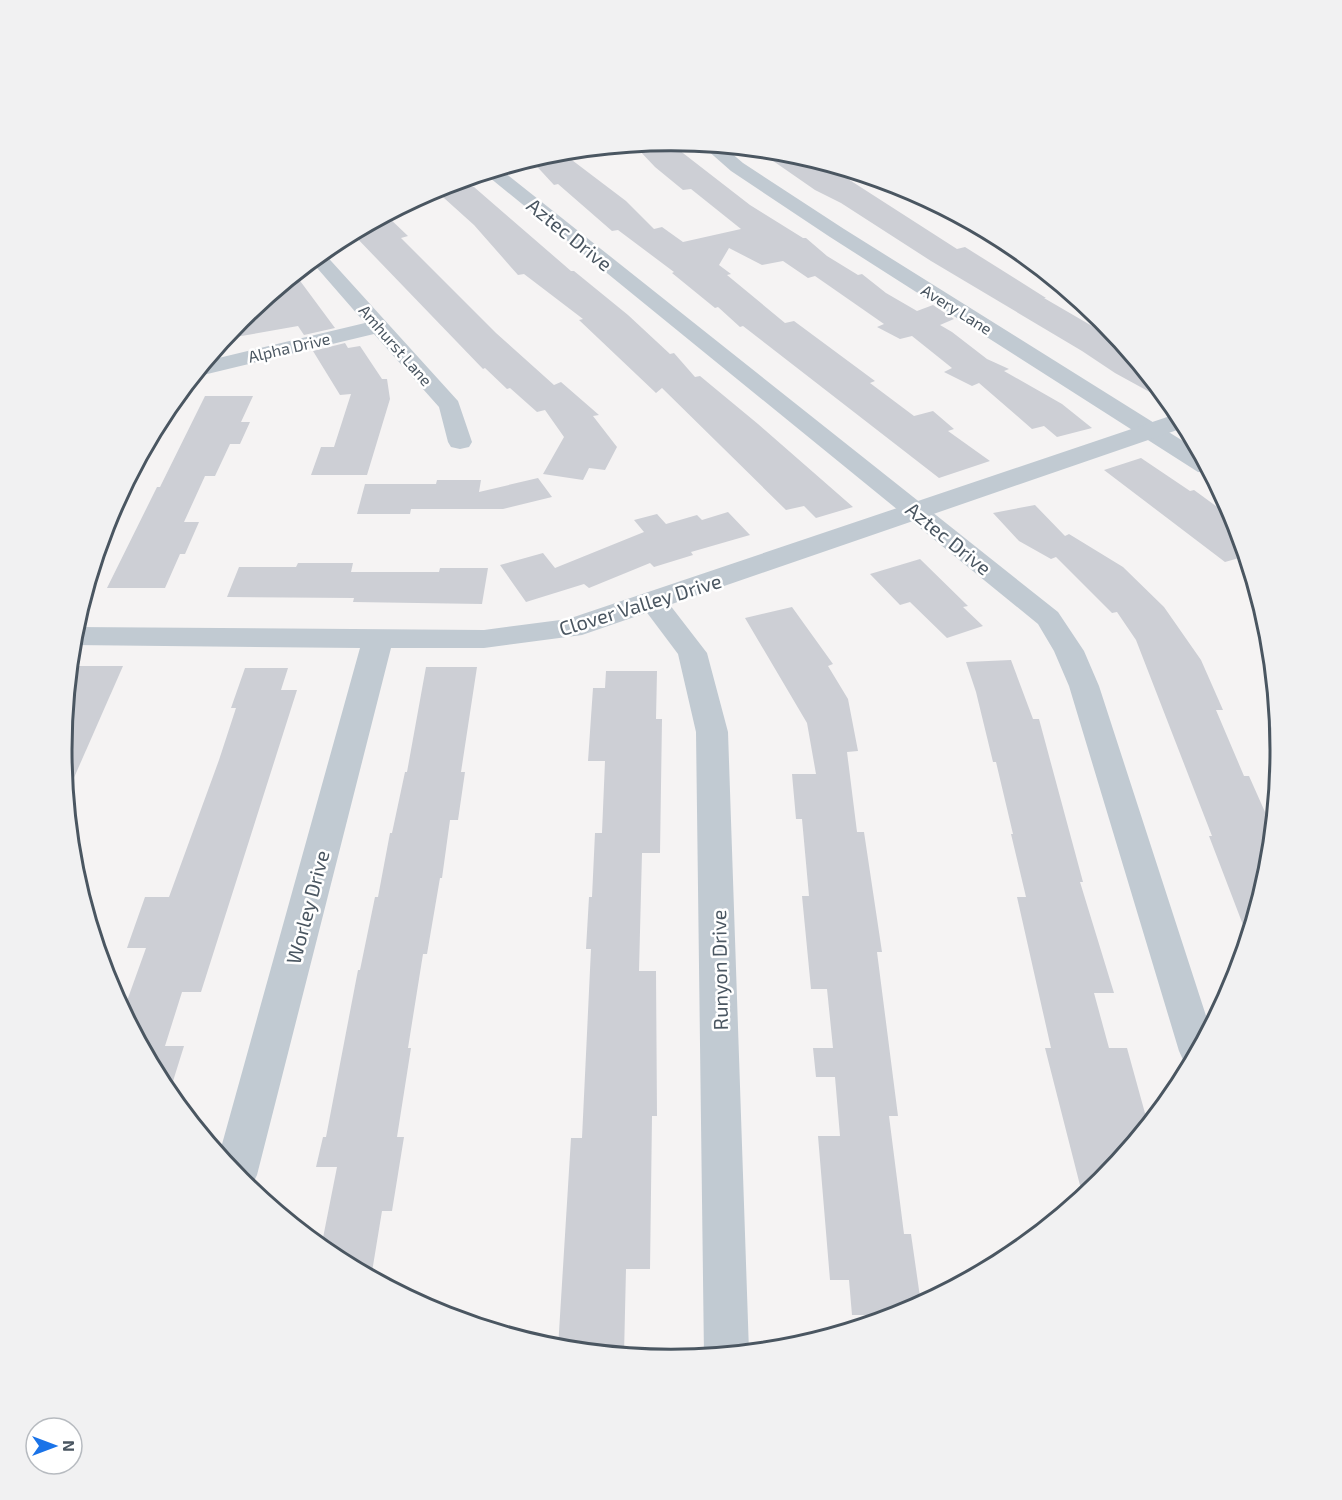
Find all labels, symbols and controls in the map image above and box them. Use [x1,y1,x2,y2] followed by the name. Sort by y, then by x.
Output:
[523,192,617,276] street label: Aztec Drive
[918,280,996,338] street label: Avery Lane
[356,300,436,390] street label: Amhurst Lane
[246,328,332,366] street label: Alpha Drive
[902,496,996,580] street label: Aztec Drive
[556,568,724,640] street label: Clover Valley Drive
[280,848,334,966] street label: Worley Drive
[706,909,732,1031] street label: Runyon Drive
[24,1416,84,1476] north arrow
[60,1440,79,1452] text: N

